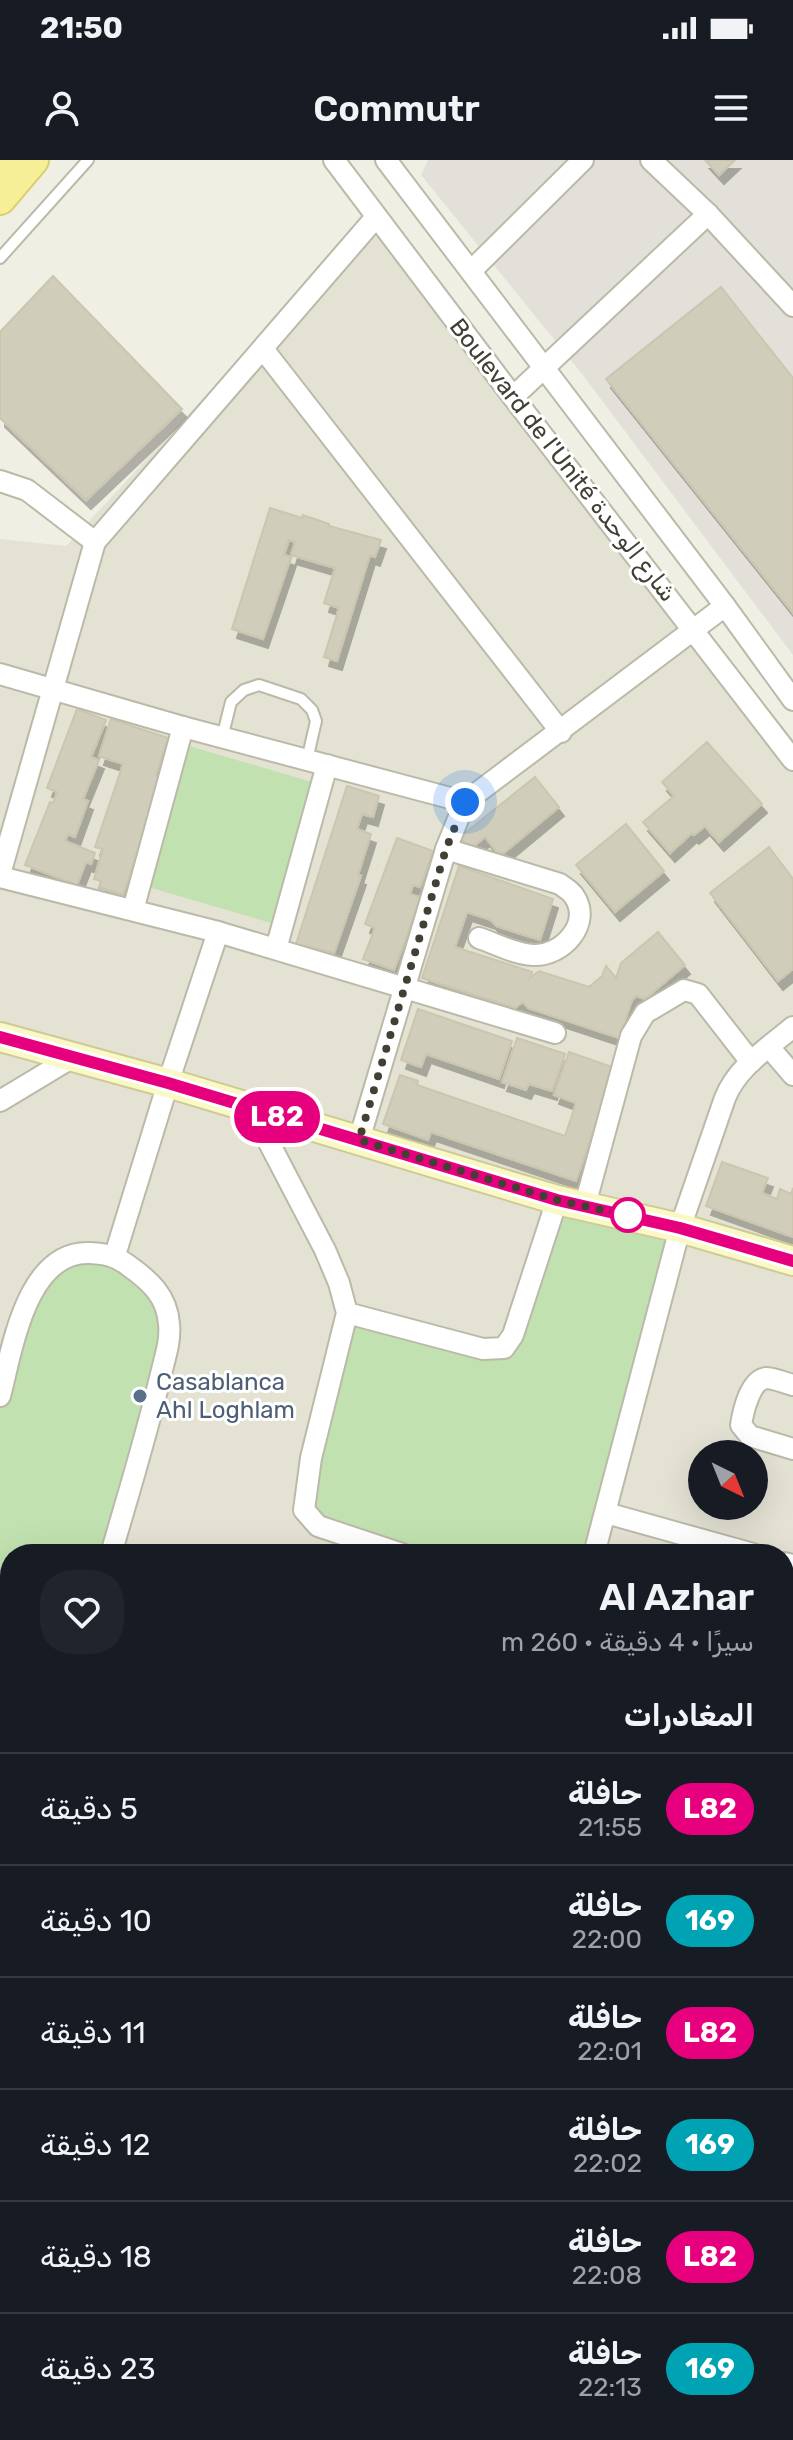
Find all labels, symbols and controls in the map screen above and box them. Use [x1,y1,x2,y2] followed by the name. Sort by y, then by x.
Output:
[40,10,123,46] text: 21:50
[40,86,84,130] icon: person
[709,86,753,130] icon: menu
[313,87,480,130] text: Commutr
[442,313,682,608] street label: Boulevard de l'Unité شارع الوحدة
[445,782,485,822] your location
[231,1091,323,1143] line badge: L82
[250,1100,304,1133] text: L82
[611,1198,645,1232] unlabelled marker
[156,1368,295,1424] place label: Casablanca Ahl Loghlam
[131,1387,149,1405] marker: Casablanca Ahl Loghlam
[688,1440,768,1520] north arrow
[688,1440,768,1520] map controls
[40,1570,124,1654] button: heart
[599,1574,754,1620] text: Al Azhar
[501,1627,754,1658] text: سيرًا · 4 دقيقة · 260 m
[624,1698,754,1734] text: المغادرات
[568,1776,642,1812] text: حافلة
[40,1791,138,1827] text: 5 دقيقة
[683,1792,737,1825] text: L82
[578,1812,642,1843] text: 21:55
[568,1888,642,1924] text: حافلة
[40,1903,152,1939] text: 10 دقيقة
[685,1904,735,1937] text: 169
[572,1924,642,1955] text: 22:00
[568,2000,642,2036] text: حافلة
[40,2015,146,2051] text: 11 دقيقة
[683,2016,737,2049] text: L82
[577,2036,642,2067] text: 22:01
[568,2112,642,2148] text: حافلة
[40,2127,150,2163] text: 12 دقيقة
[685,2128,735,2161] text: 169
[573,2148,642,2179] text: 22:02
[568,2224,642,2260] text: حافلة
[40,2239,152,2275] text: 18 دقيقة
[683,2240,737,2273] text: L82
[572,2260,642,2291] text: 22:08
[568,2336,642,2372] text: حافلة
[40,2351,156,2387] text: 23 دقيقة
[685,2352,735,2385] text: 169
[578,2372,642,2403] text: 22:13

